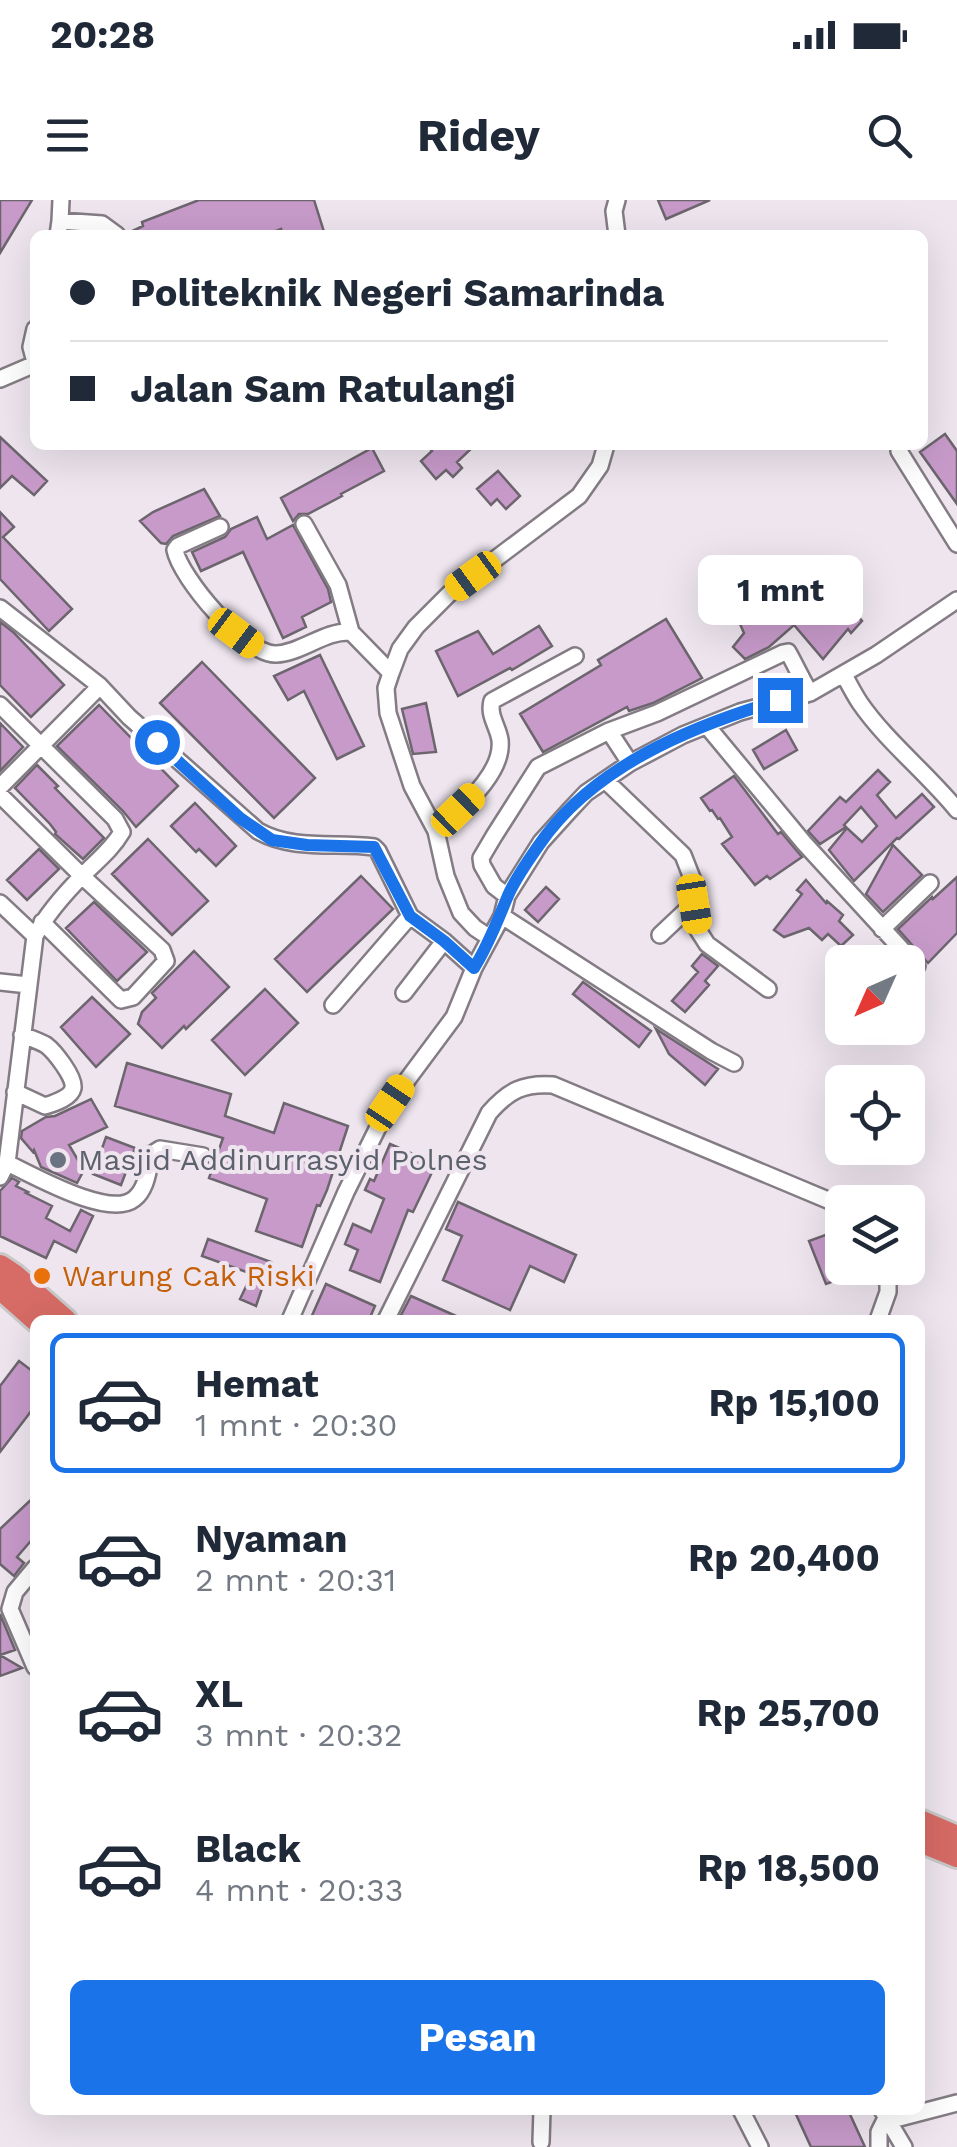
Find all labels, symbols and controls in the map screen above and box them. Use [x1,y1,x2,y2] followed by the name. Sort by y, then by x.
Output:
[50,13,155,57] text: 20:28
[40,108,95,163] icon: menu
[862,108,917,163] icon: search
[417,109,540,162] text: Ridey
[130,271,664,315] text: Politeknik Negeri Samarinda
[130,367,516,411] text: Jalan Sam Ratulangi
[440,546,506,606] car
[698,555,862,625] callout: 1 mnt
[737,571,824,609] text: 1 mnt
[203,603,269,663] car
[758,678,803,723] route end
[135,720,180,765] route start
[426,778,490,842] car
[674,872,714,936] car
[825,945,925,1045] north arrow
[825,945,925,1285] map controls
[825,1065,925,1165] button: locate
[361,1070,419,1136] car
[78,1142,488,1177] place label: Masjid Addinurrasyid Polnes
[47,1149,69,1171] marker: Masjid Addinurrasyid Polnes
[825,1185,925,1285] button: layers
[62,1258,315,1293] place label: Warung Cak Riski
[31,1265,53,1287] marker: Warung Cak Riski
[75,1358,165,1448] icon: car
[195,1362,319,1406] text: Hemat
[708,1381,880,1425] text: Rp 15,100
[195,1406,398,1444] text: 1 mnt · 20:30
[75,1513,165,1603] icon: car
[195,1517,347,1561] text: Nyaman
[688,1536,880,1580] text: Rp 20,400
[195,1561,396,1599] text: 2 mnt · 20:31
[75,1668,165,1758] icon: car
[195,1672,243,1716] text: XL
[697,1691,880,1735] text: Rp 25,700
[195,1716,402,1754] text: 3 mnt · 20:32
[75,1823,165,1913] icon: car
[195,1827,301,1871] text: Black
[697,1846,880,1890] text: Rp 18,500
[195,1871,403,1909] text: 4 mnt · 20:33
[70,1980,885,2095] button: Pesan

